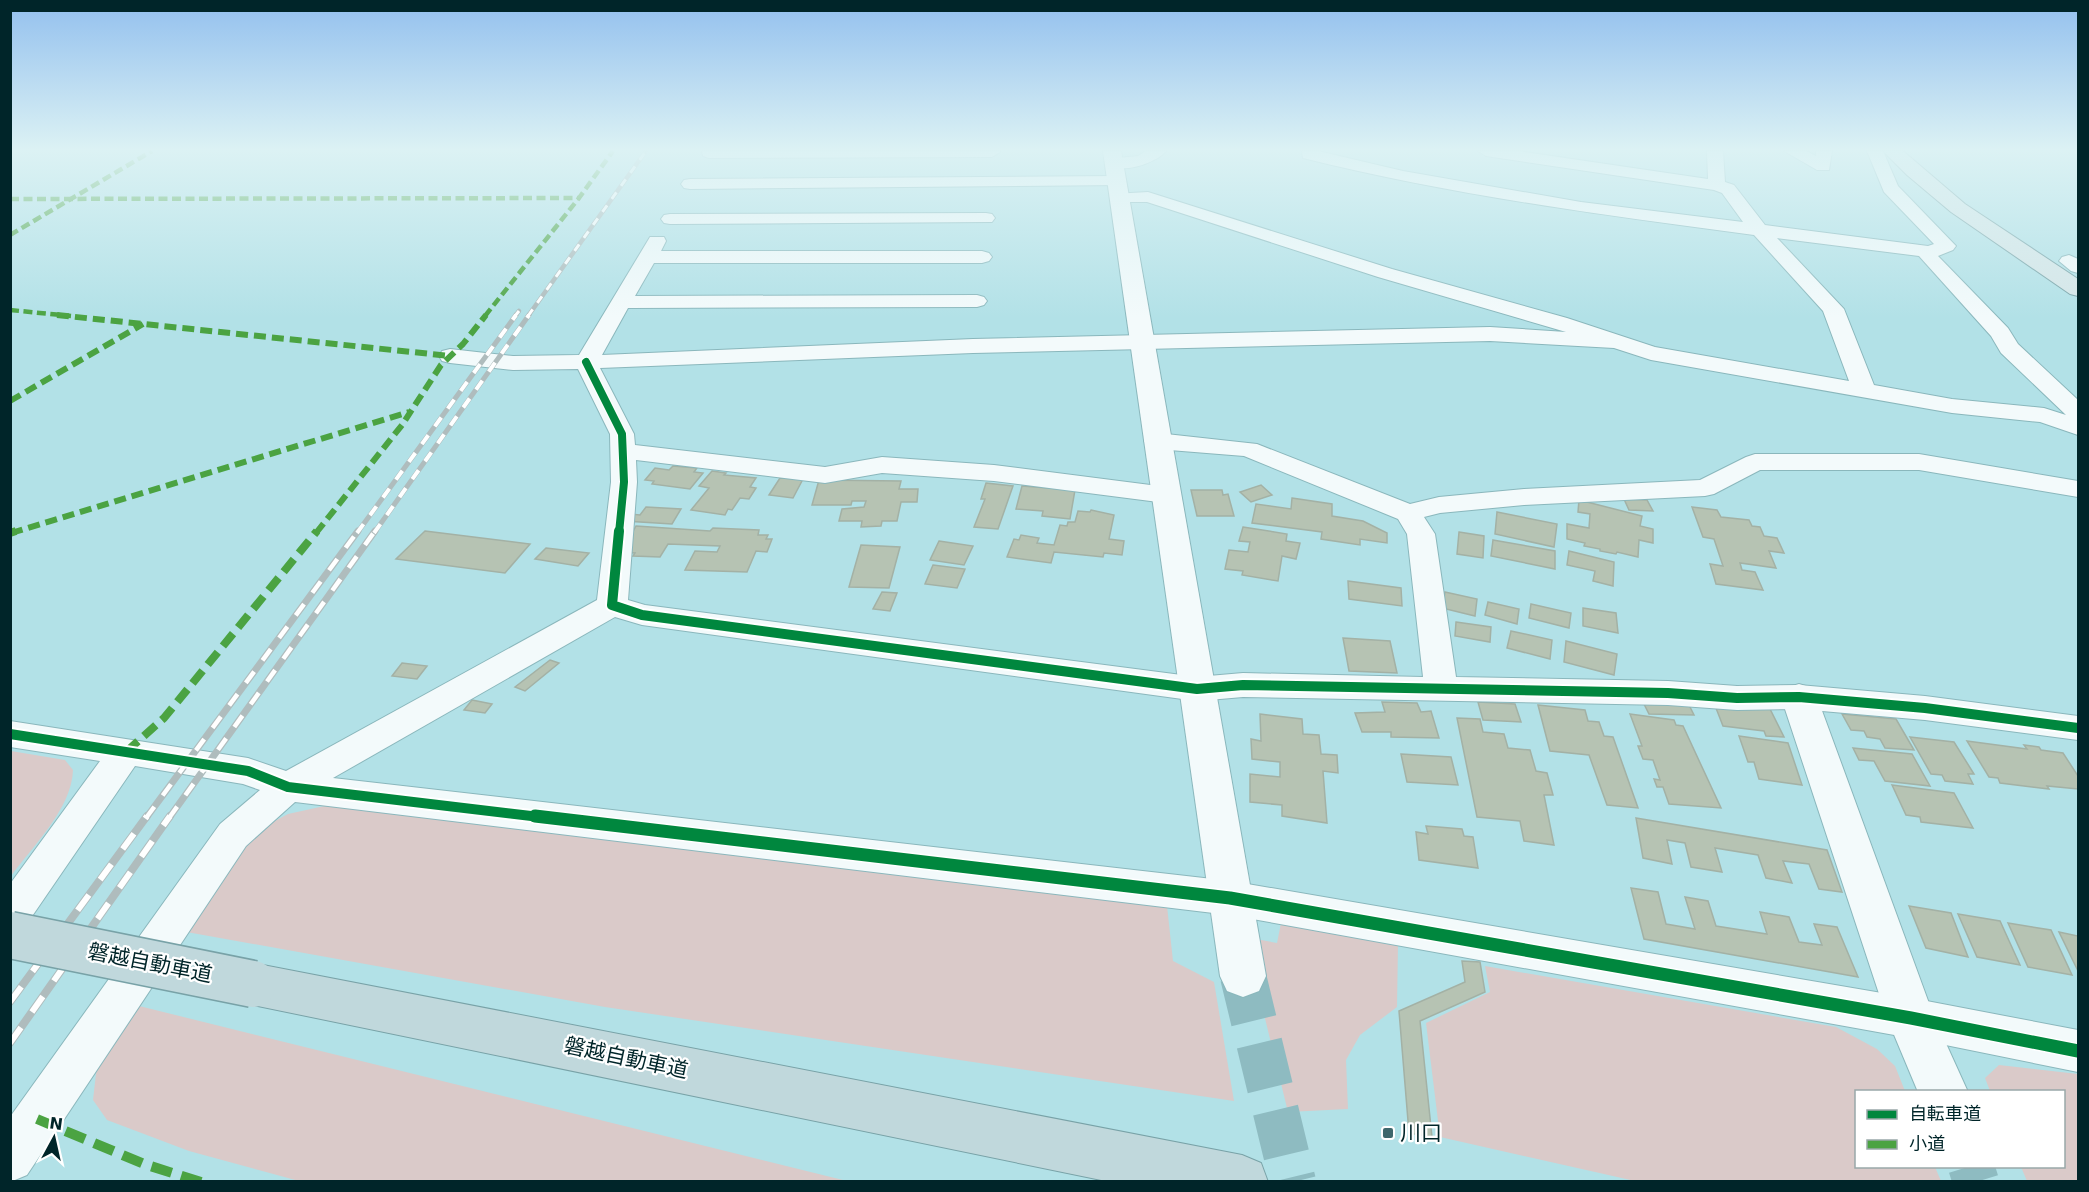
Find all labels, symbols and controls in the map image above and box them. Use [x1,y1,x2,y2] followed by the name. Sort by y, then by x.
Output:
[86,939,214,987] street label: 磐越自動車道
[562,1033,690,1083] street label: 磐越自動車道
[1855,1090,2065,1168] legend
[1909,1103,1981,1124] text: 自転車道
[24,1108,84,1168] north arrow
[48,1113,64,1134] text: N
[1400,1121,1442,1145] place label: 川口
[1381,1126,1395,1140] marker: 川口
[1909,1133,1945,1154] text: 小道

